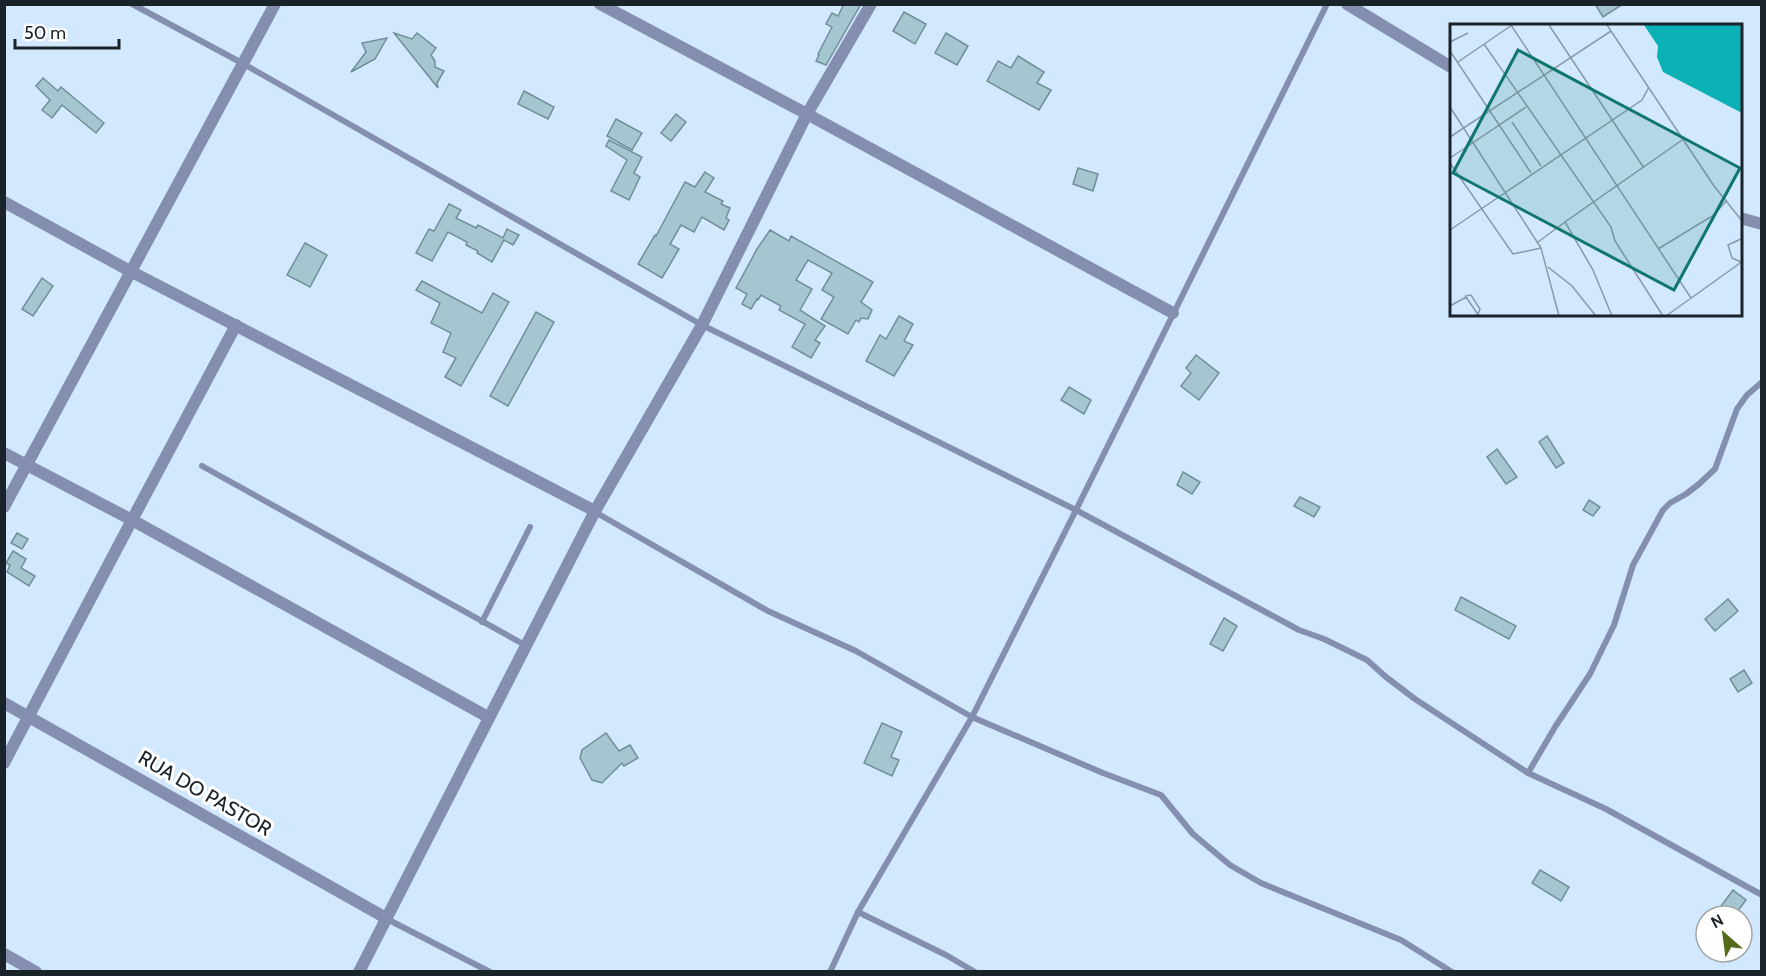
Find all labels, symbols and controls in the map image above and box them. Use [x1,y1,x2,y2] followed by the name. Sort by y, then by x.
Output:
[15,12,118,50] scale bar
[24,22,66,44] text: 50 m
[1450,24,1742,316] inset map
[134,745,276,841] street label: RUA DO PASTOR
[1694,904,1754,964] north arrow
[1708,910,1727,932] text: N

